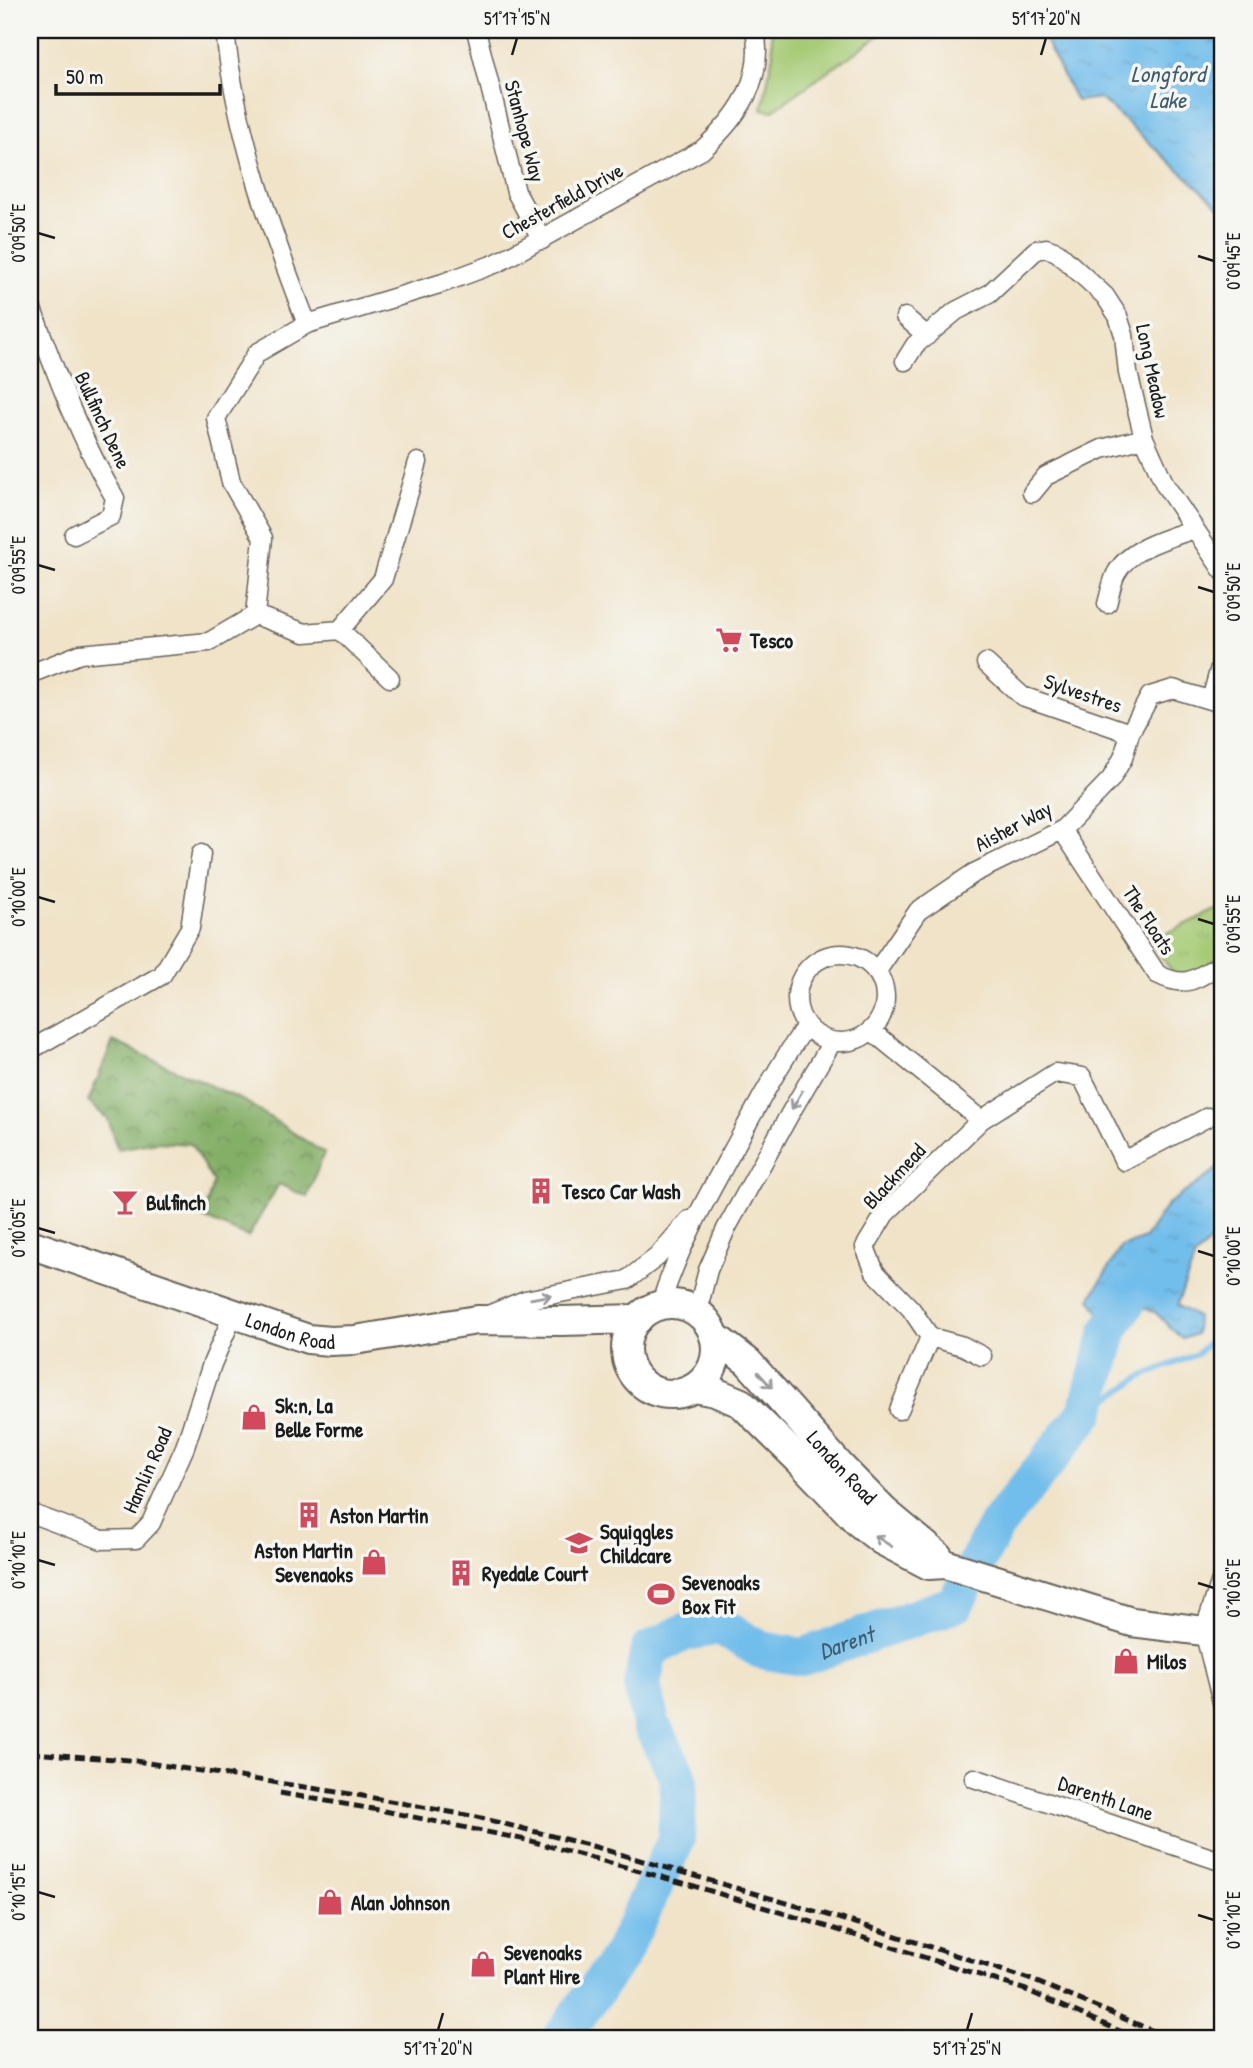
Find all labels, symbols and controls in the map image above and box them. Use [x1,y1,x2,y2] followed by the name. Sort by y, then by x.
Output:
[484,6,550,31] text: 51°17'15"N
[1012,6,1080,31] text: 51°17'20"N
[56,52,220,96] scale bar
[1131,58,1209,115] water label: Longford Lake
[66,62,103,91] text: 50 m
[498,77,553,185] street label: Stanhope Way
[496,156,628,246] street label: Chesterfield Drive
[6,203,31,262] text: 0°09'50"E
[1221,232,1246,290] text: 0°09'45"E
[1129,321,1177,421] street label: Long Meadow
[68,367,138,473] street label: Bullfinch Dene
[6,536,31,594] text: 0°09'55"E
[1221,562,1246,621] text: 0°09'50"E
[714,625,744,655] supermarket icon: Tesco
[749,626,793,655] place label: Tesco
[1040,666,1126,720] street label: Sylvestres
[969,794,1057,858] street label: Aisher Way
[6,867,31,927] text: 0°10'00"E
[1116,880,1182,960] street label: The Floats
[1221,895,1246,953] text: 0°09'55"E
[790,1090,804,1110] one-way arrow
[856,1137,932,1215] street label: Blackmead
[526,1176,556,1206] building icon: Tesco Car Wash
[561,1177,681,1206] place label: Tesco Car Wash
[110,1187,140,1217] bar icon: Bulfinch
[146,1188,206,1217] place label: Bulfinch
[6,1199,31,1257] text: 0°10'05"E
[1221,1226,1246,1286] text: 0°10'00"E
[529,1290,552,1303] one-way arrow
[242,1304,335,1356] street label: London Road
[757,1371,773,1389] one-way arrow
[275,1391,364,1444] place label: Sk:n, La Belle Forme
[239,1402,269,1432] shop icon: Sk:n, La Belle Forme
[115,1422,179,1518] street label: Hamlin Road
[801,1424,884,1510] street label: London Road
[294,1500,324,1530] building icon: Aston Martin
[330,1501,429,1530] place label: Aston Martin
[600,1517,673,1570] place label: Squiggles Childcare
[564,1528,594,1558] school or university icon: Squiggles Childcare
[6,1531,31,1589] text: 0°10'10"E
[873,1533,893,1547] one-way arrow
[254,1536,353,1589] place label: Aston Martin Sevenaoks
[359,1547,389,1577] shop icon: Aston Martin Sevenaoks
[446,1558,476,1588] building icon: Ryedale Court
[482,1559,588,1589] place label: Ryedale Court
[1221,1559,1246,1617] text: 0°10'05"E
[682,1568,760,1621] place label: Sevenoaks Box Fit
[646,1579,676,1609] sports icon: Sevenoaks Box Fit
[814,1617,881,1666] water label: Darent
[1111,1646,1141,1676] shop icon: Milos
[1147,1647,1186,1676] place label: Milos
[1055,1768,1157,1828] street label: Darenth Lane
[6,1863,31,1921] text: 0°10'15"E
[315,1887,345,1917] shop icon: Alan Johnson
[351,1888,450,1917] place label: Alan Johnson
[1221,1891,1246,1949] text: 0°10'10"E
[504,1938,582,1991] place label: Sevenoaks Plant Hire
[468,1949,498,1979] shop icon: Sevenoaks Plant Hire
[404,2036,472,2061] text: 51°17'20"N
[933,2036,1001,2061] text: 51°17'25"N

